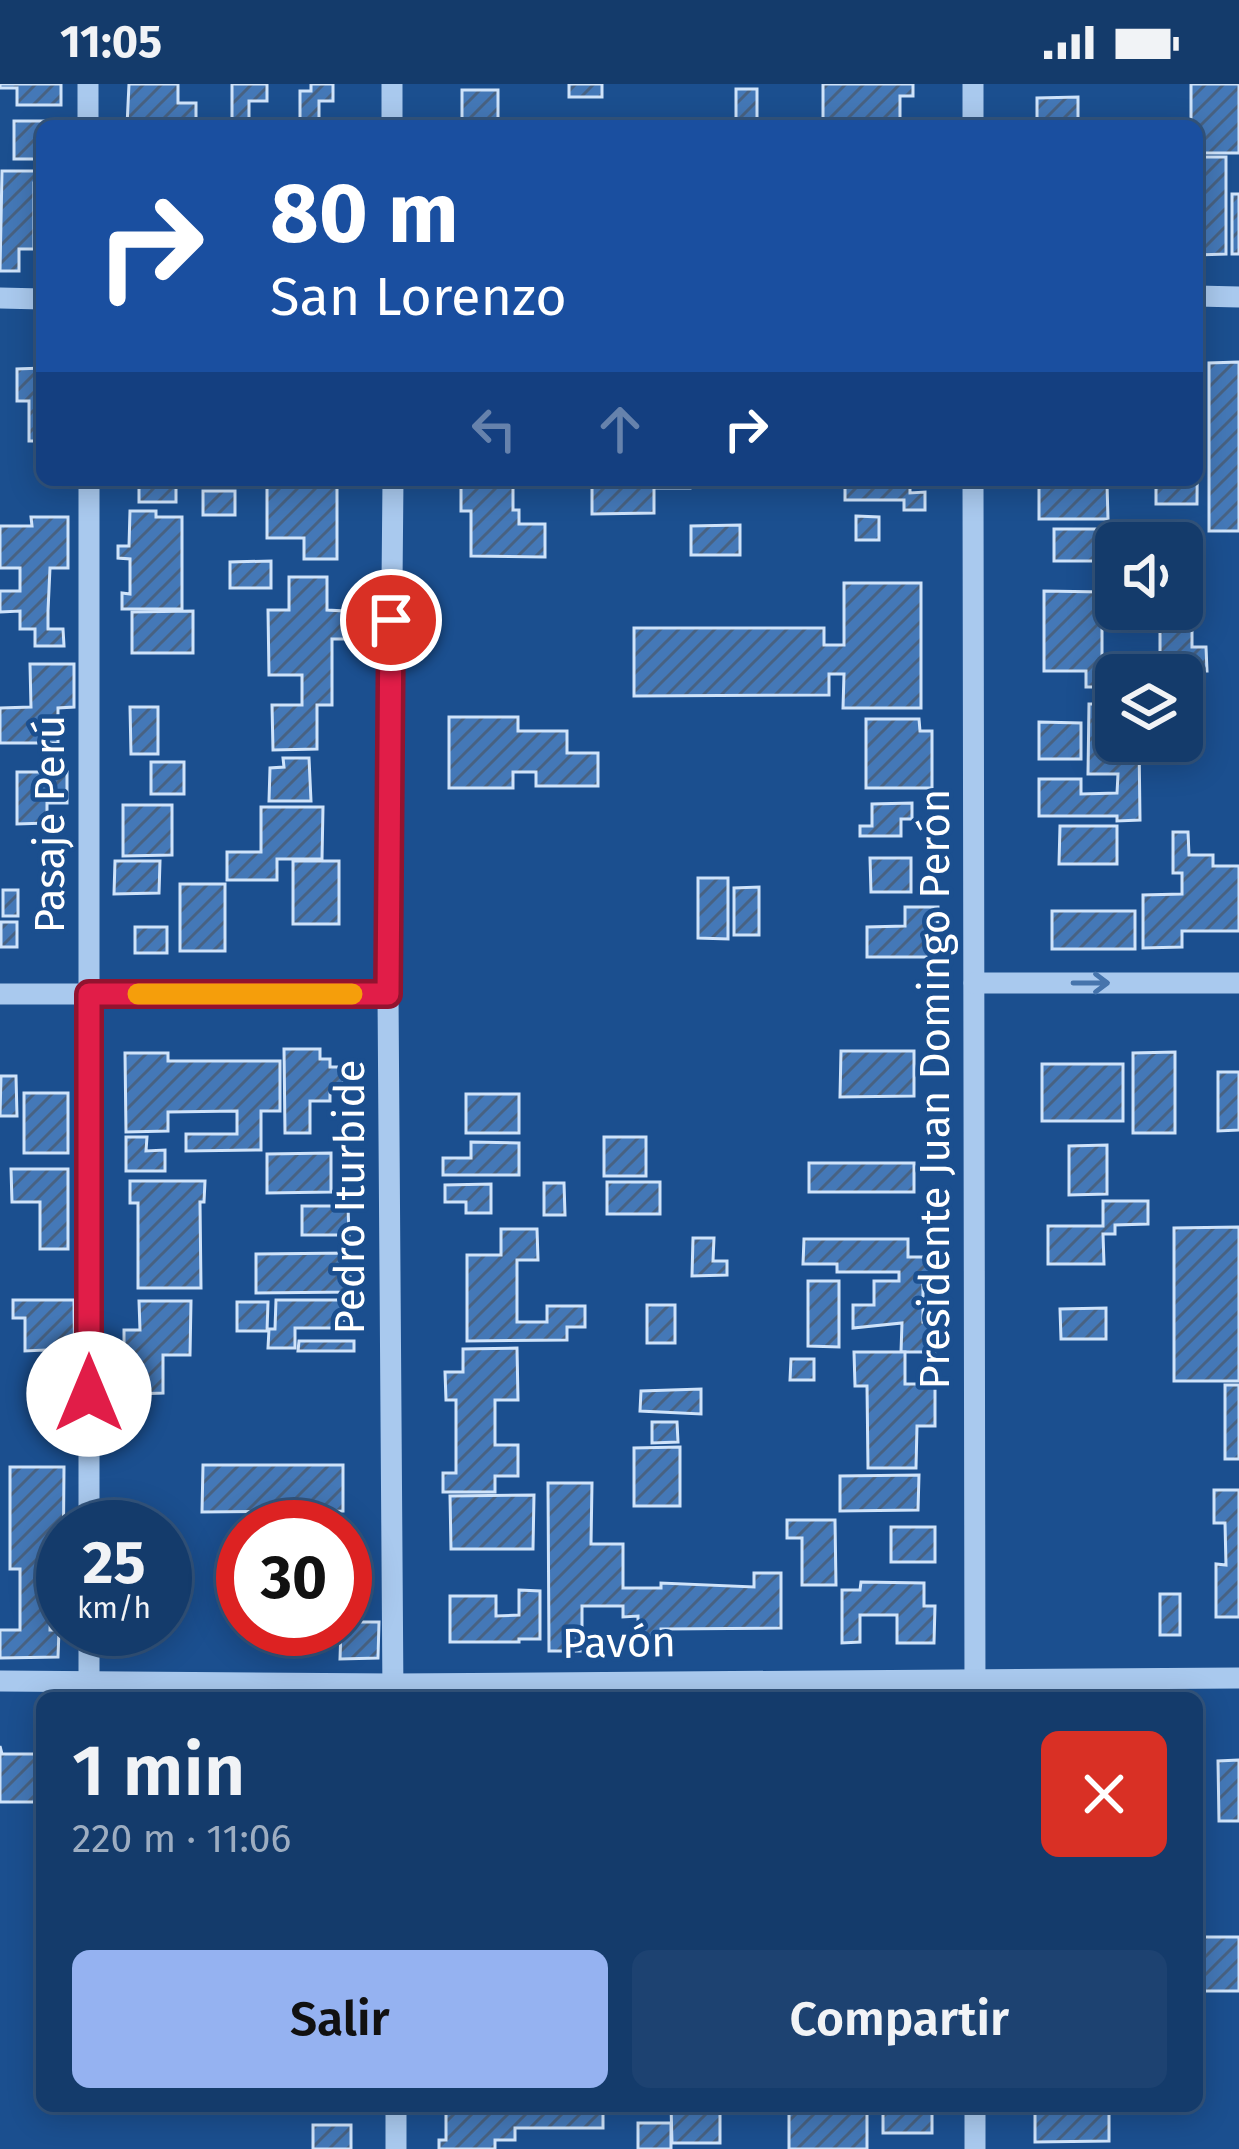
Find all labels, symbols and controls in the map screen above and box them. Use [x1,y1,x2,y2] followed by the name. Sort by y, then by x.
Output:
[60,15,162,69] text: 11:05
[270,163,459,264] text: 80 m
[72,168,228,324] icon: right
[270,265,567,329] text: San Lorenzo
[461,396,527,462] icon: left
[587,396,653,462] icon: ahead
[713,396,779,462] icon: right
[1095,522,1203,762] map controls
[1095,522,1203,630] button: sound
[340,569,442,671] pin
[358,587,424,653] icon: arrive
[1095,654,1203,762] button: layers
[25,715,75,933] street label: Pasaje Perú
[910,789,960,1389] street label: Presidente Juan Domingo Perón
[1071,972,1110,994] one-way arrow
[325,1060,375,1334] street label: Pedro Iturbide
[26,1331,152,1457] position arrow
[216,1500,372,1656] speed limit sign: 30
[82,1527,146,1599] text: 25
[77,1590,151,1626] text: km/h
[562,1617,676,1669] street label: Pavón
[72,1728,245,1814] text: 1 min
[1041,1731,1167,1857] button: close
[72,1816,291,1862] text: 220 m · 11:06
[72,1950,608,2088] button: Salir
[632,1950,1167,2088] button: Compartir

